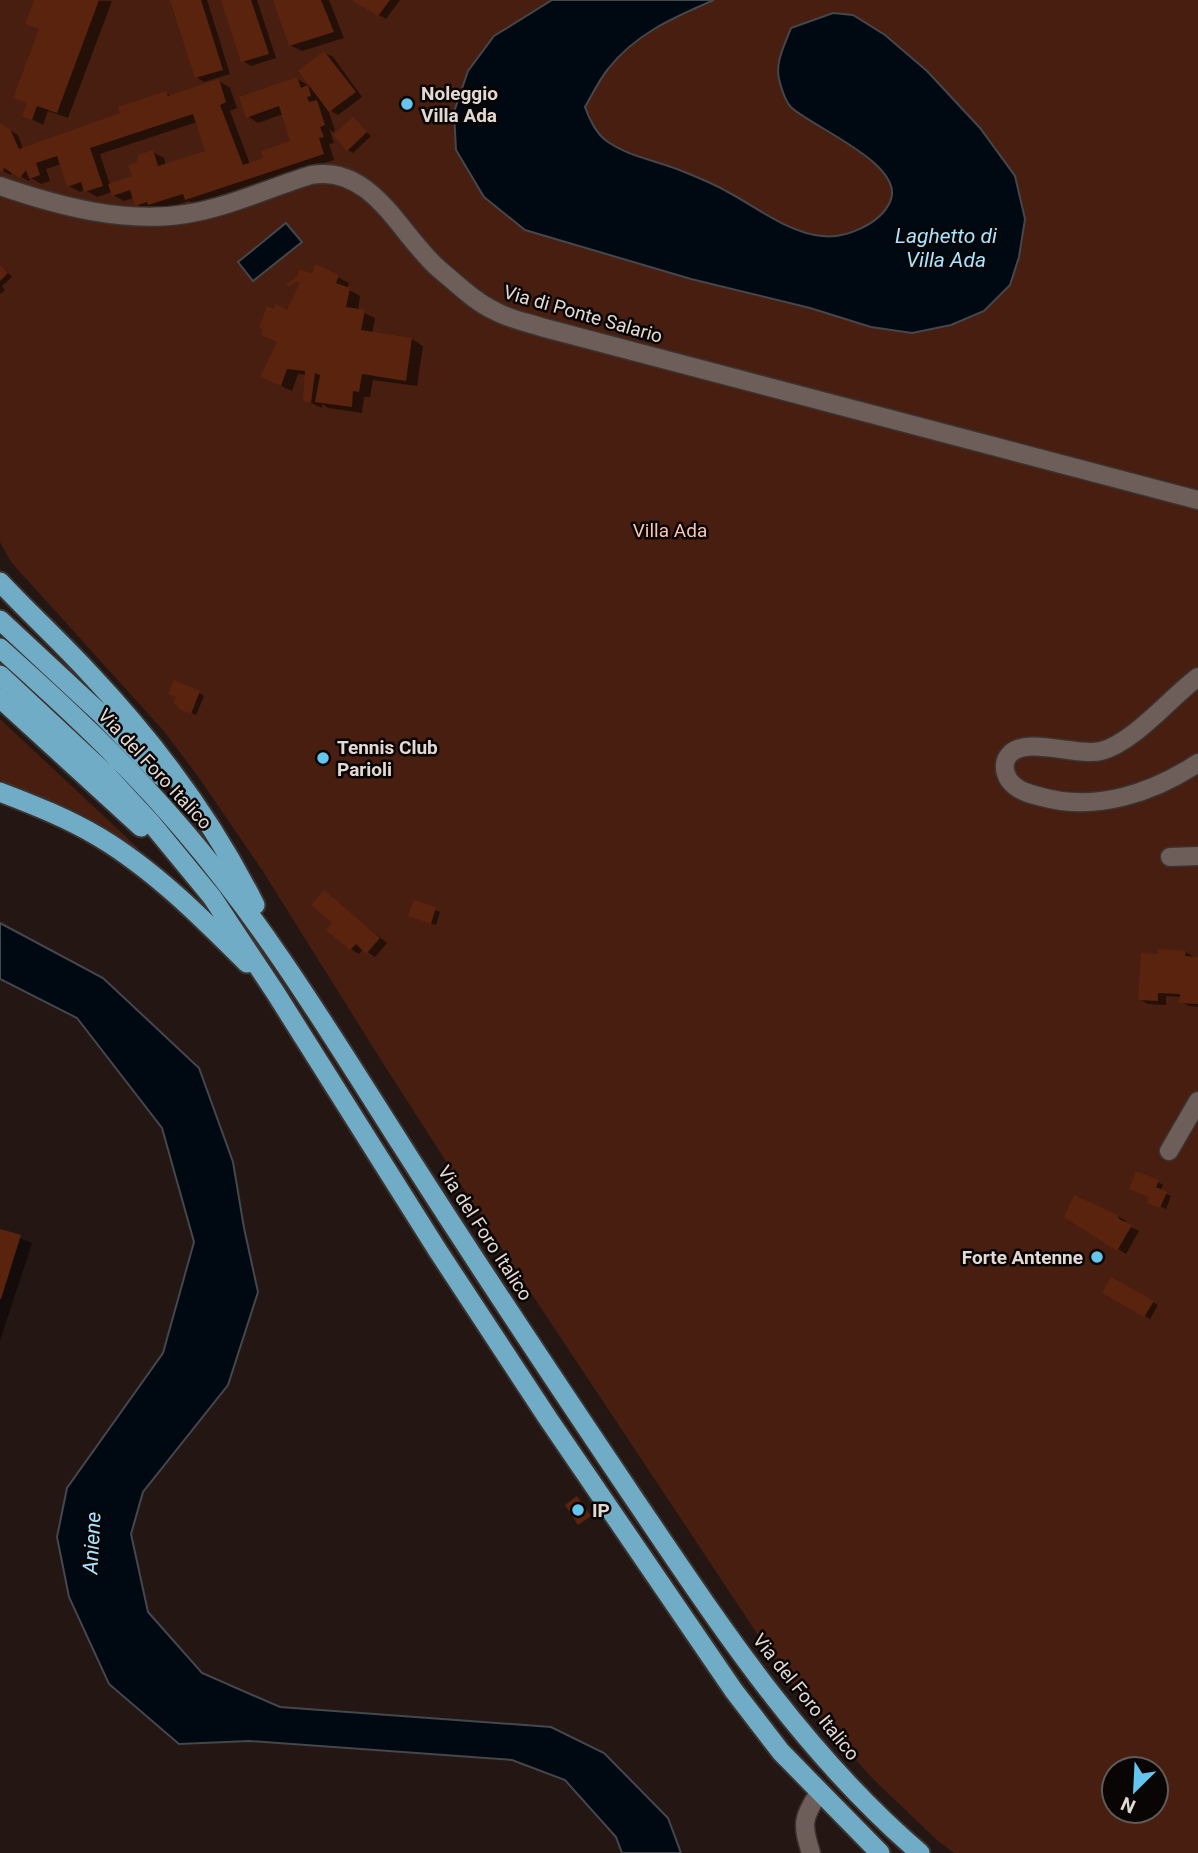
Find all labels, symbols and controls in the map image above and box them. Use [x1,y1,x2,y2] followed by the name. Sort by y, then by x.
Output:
[421,82,498,127] place label: Noleggio Villa Ada
[399,96,415,112] marker: Noleggio Villa Ada
[895,224,997,272] water label: Laghetto di Villa Ada
[501,280,665,348] street label: Via di Ponte Salario
[633,519,707,542] park label: Villa Ada
[93,704,217,834] street label: Via del Foro Italico
[337,736,438,781] place label: Tennis Club Parioli
[315,750,331,766] marker: Tennis Club Parioli
[433,1161,537,1305] street label: Via del Foro Italico
[962,1246,1083,1269] place label: Forte Antenne
[1089,1249,1105,1265] marker: Forte Antenne
[592,1499,610,1522] place label: IP
[570,1502,586,1518] marker: IP
[78,1511,106,1576] water label: Aniene
[748,1629,864,1765] street label: Via del Foro Italico
[1100,1755,1170,1825] north arrow
[1117,1792,1139,1818] text: N

